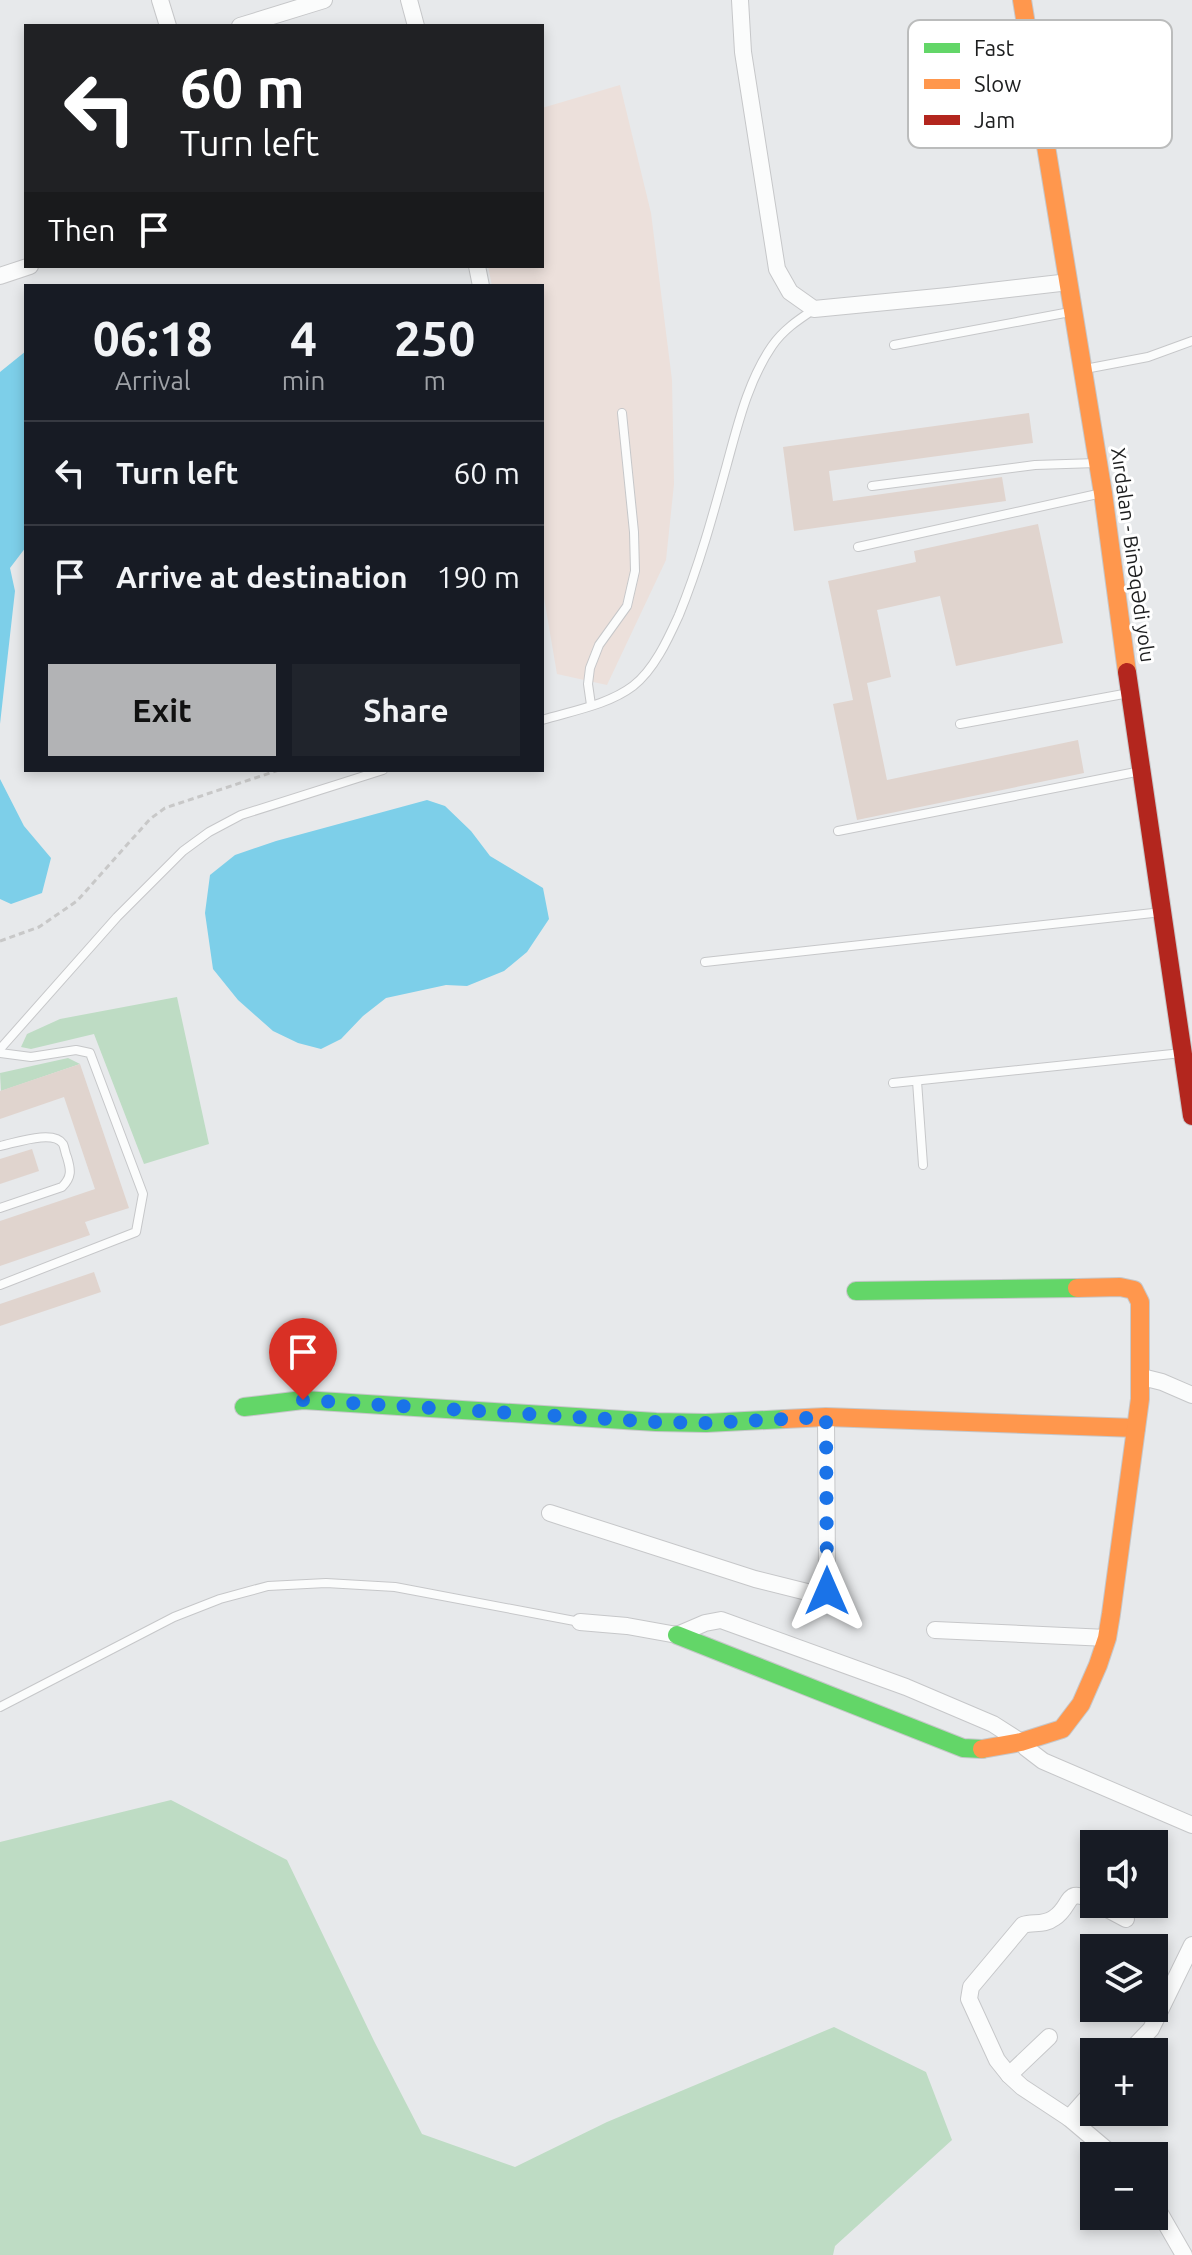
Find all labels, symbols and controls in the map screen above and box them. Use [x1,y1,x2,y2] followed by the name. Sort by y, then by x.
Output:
[908,20,1172,148] legend
[974,35,1015,60] text: Fast
[48,56,152,160] icon: left
[180,56,305,119] text: 60 m
[974,71,1021,96] text: Slow
[974,107,1015,132] text: Jam
[180,122,319,163] text: Turn left
[132,208,176,252] icon: arrive
[48,213,116,247] text: Then
[93,311,213,365] text: 06:18
[290,311,317,365] text: 4
[394,311,475,365] text: 250
[115,366,191,395] text: Arrival
[282,366,325,395] text: min
[423,366,446,395] text: m
[1107,446,1160,664] street label: Xırdalan - Binəqədi yolu
[48,451,92,495] icon: left
[116,456,238,490] text: Turn left
[453,456,520,490] text: 60 m
[48,555,92,599] icon: arrive
[116,560,408,594] text: Arrive at destination
[436,560,520,594] text: 190 m
[48,664,276,756] button: Exit
[292,664,520,756] button: Share
[269,1318,337,1400] pin
[281,1330,325,1374] icon: arrive
[785,1549,869,1633] position arrow
[1080,1830,1168,2230] map controls
[1080,1830,1168,1918] button: sound
[1080,1934,1168,2022] button: layers
[1080,2038,1168,2126] button: +
[1080,2142,1168,2230] button: −

